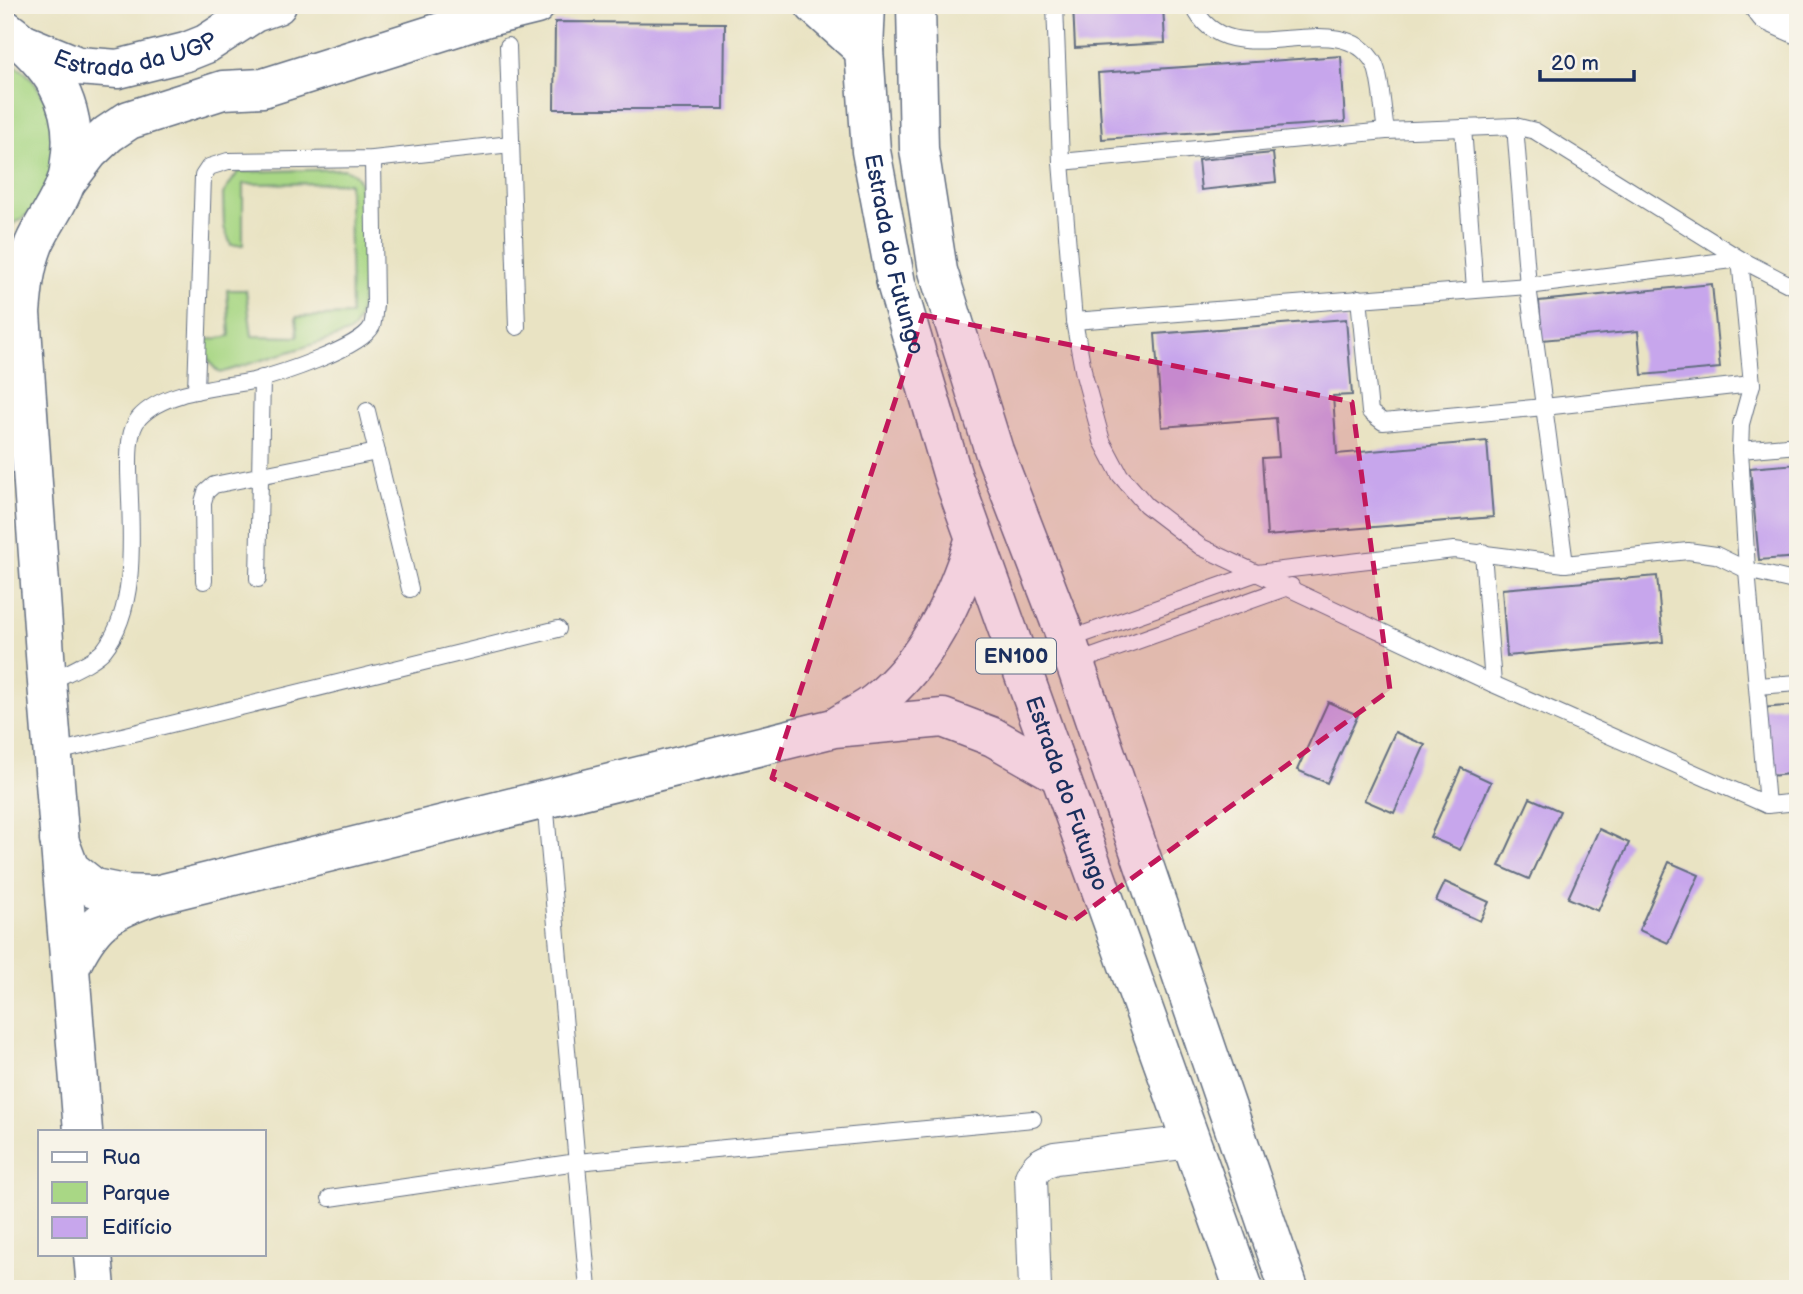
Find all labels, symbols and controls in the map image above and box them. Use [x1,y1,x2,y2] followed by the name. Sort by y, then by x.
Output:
[49,26,223,83] street label: Estrada da UGP
[1540,38,1635,82] scale bar
[1551,51,1599,76] text: 20 m
[858,152,930,358] street label: Estrada do Futungo
[976,638,1056,674] road number: EN100
[1019,692,1114,895] street label: Estrada do Futungo
[38,1130,266,1256] legend
[102,1145,141,1170] text: Rua
[102,1181,170,1206] text: Parque
[102,1215,172,1240] text: Edifício

